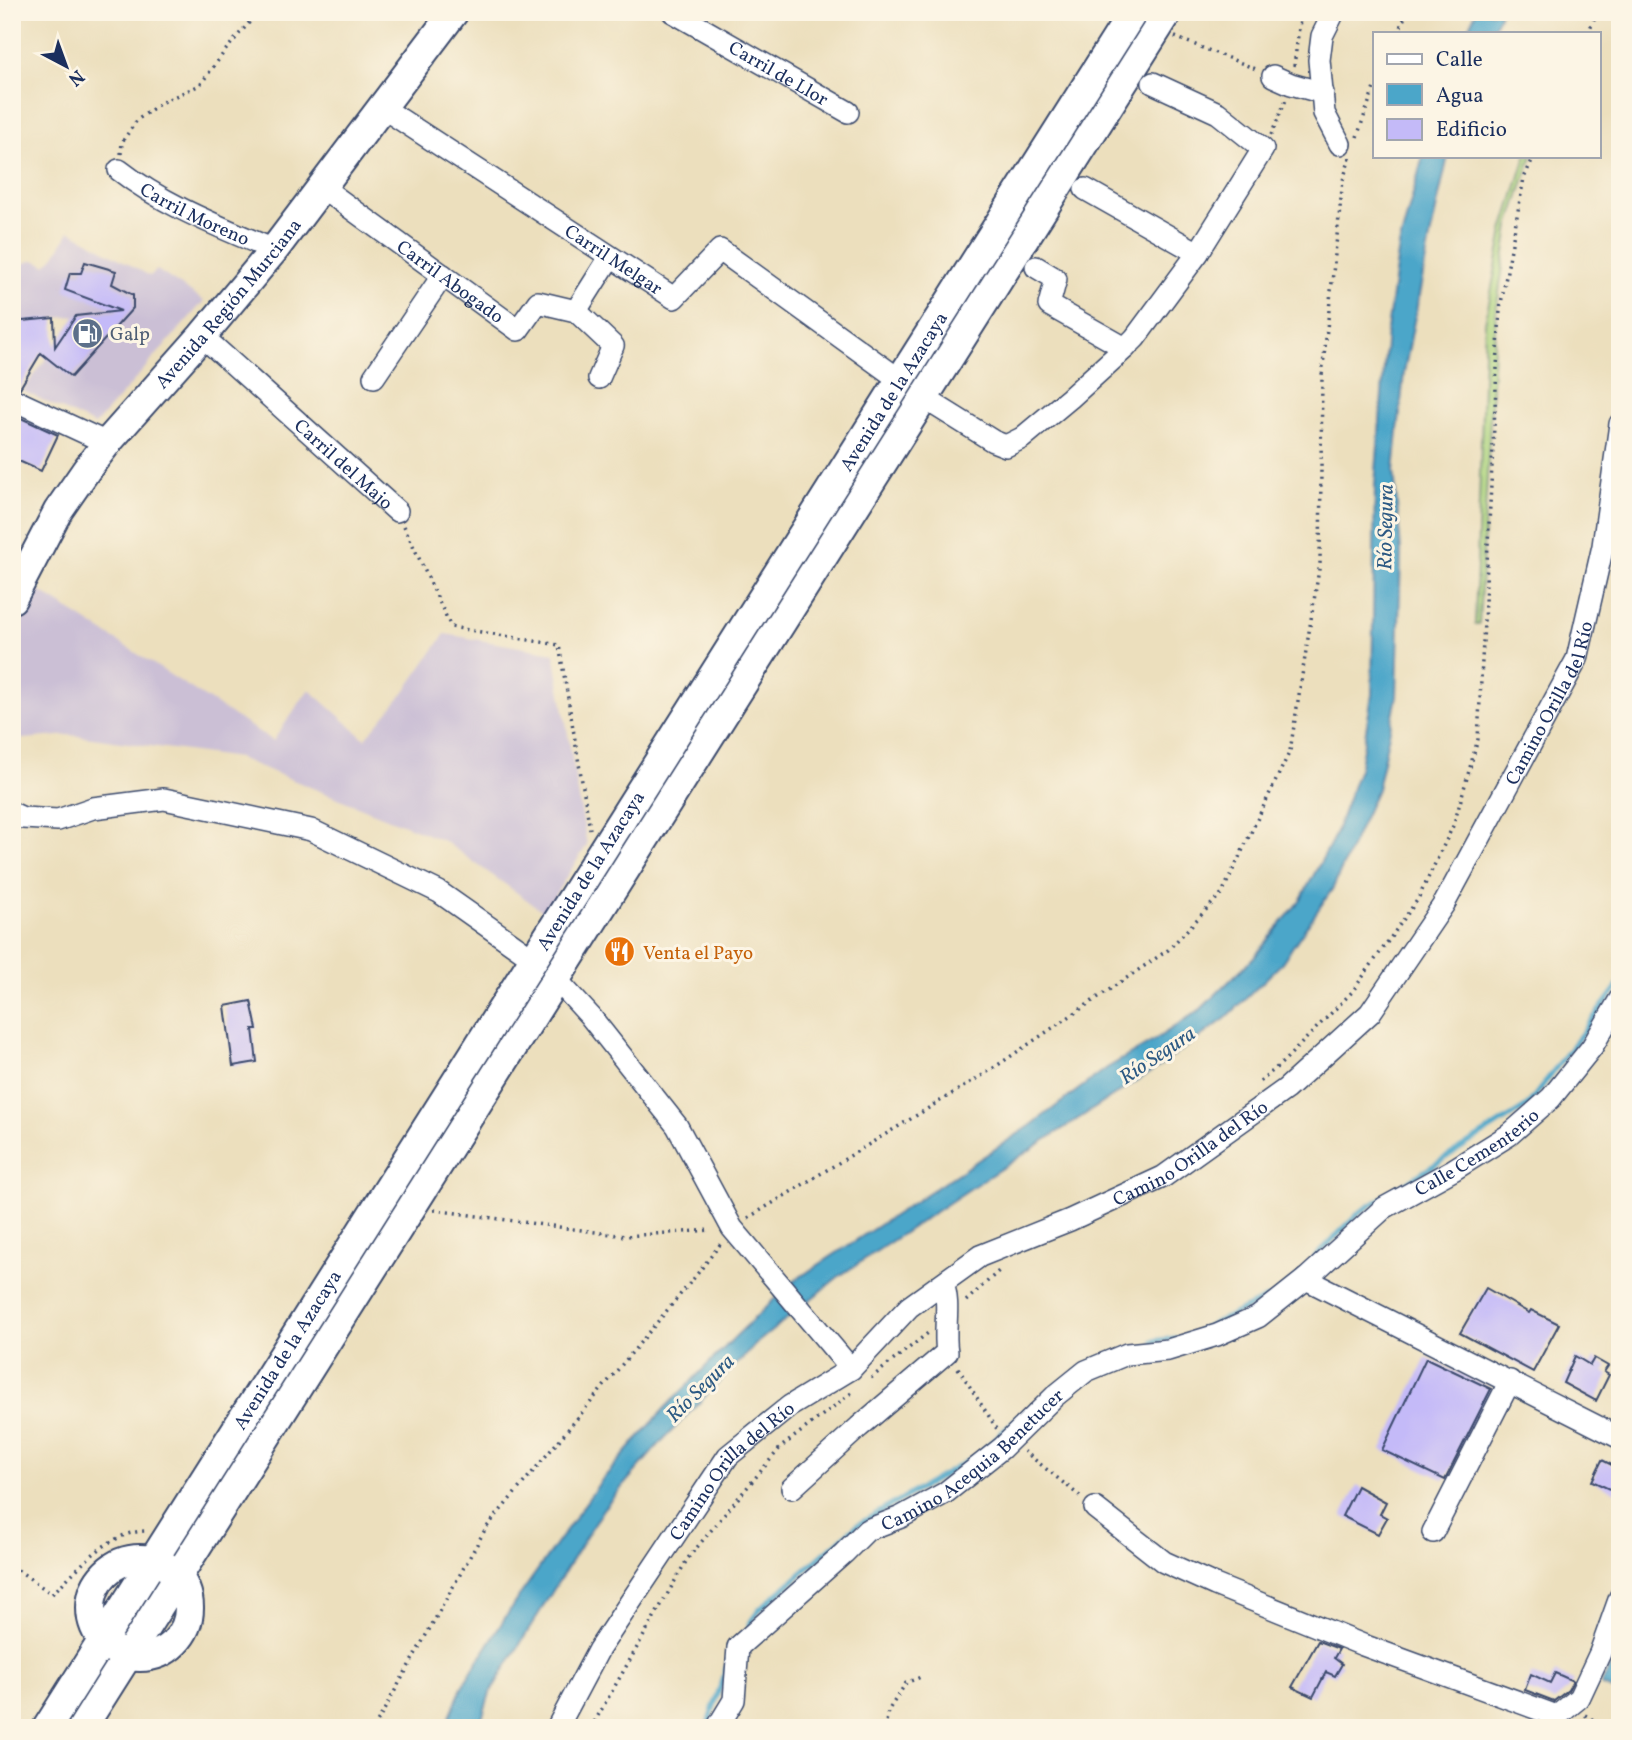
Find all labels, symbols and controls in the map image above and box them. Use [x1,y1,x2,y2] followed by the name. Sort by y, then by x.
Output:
[32,32,102,102] north arrow
[1373,32,1600,158] legend
[723,35,833,113] street label: Carril de Llor
[1436,46,1483,75] text: Calle
[62,63,90,92] text: N
[1436,82,1484,111] text: Agua
[1436,116,1507,145] text: Edificio
[134,177,253,253] street label: Carril Moreno
[150,214,308,395] street label: Avenida Región Murciana
[559,219,667,302] street label: Carril Melgar
[391,235,509,331] street label: Carril Abogado
[834,307,955,477] street label: Avenida de la Azacaya
[70,316,104,350] fuel station icon: Galp
[110,322,150,348] place label: Galp
[288,414,398,516] street label: Carril del Majo
[1371,484,1402,570] water label: Río Segura
[1500,619,1600,790] street label: Camino Orilla del Río
[531,787,652,956] street label: Avenida de la Azacaya
[603,935,637,969] restaurant icon: Venta el Payo
[643,941,753,967] place label: Venta el Payo
[1114,1020,1202,1092] water label: Río Segura
[1109,1095,1274,1213] street label: Camino Orilla del Río
[1411,1103,1546,1204] street label: Calle Cementerio
[228,1266,349,1435] street label: Avenida de la Azacaya
[660,1348,742,1430] water label: Río Segura
[878,1383,1070,1538] street label: Camino Acequia Benetucer
[664,1396,801,1546] street label: Camino Orilla del Río

